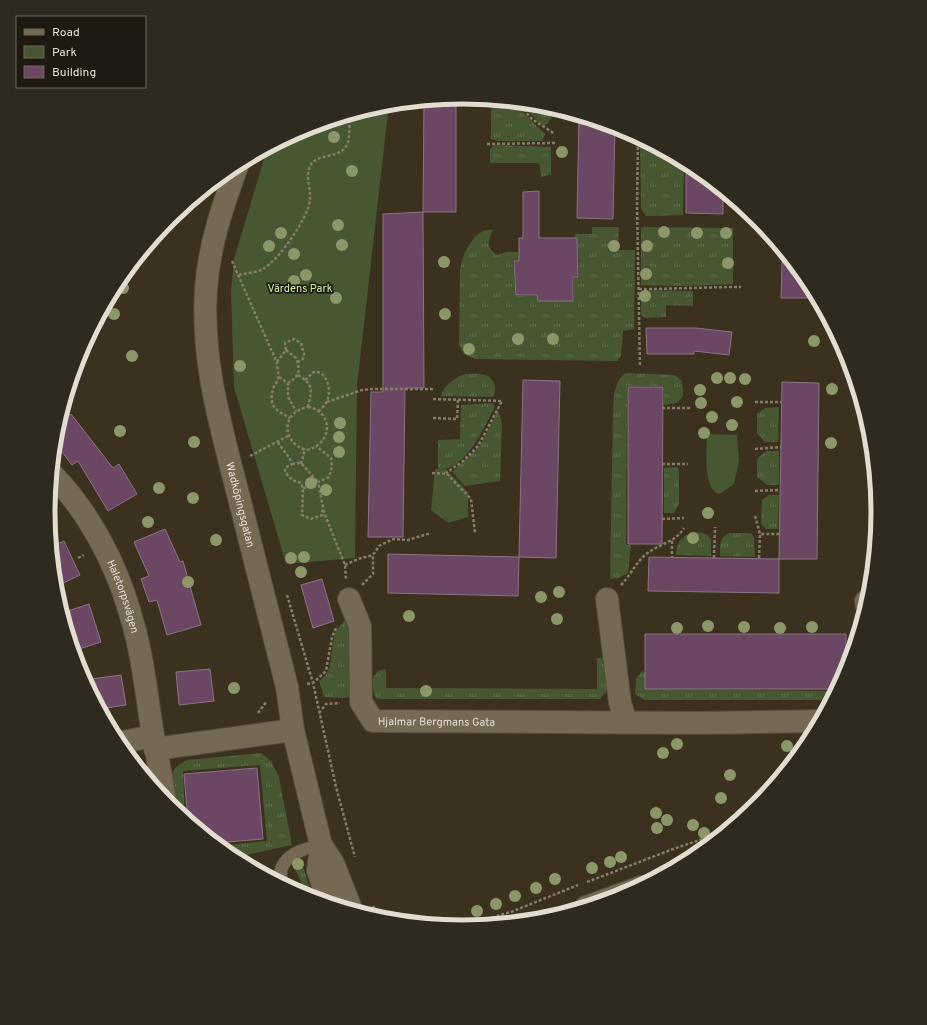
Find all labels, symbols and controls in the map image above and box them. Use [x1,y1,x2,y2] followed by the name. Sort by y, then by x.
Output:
[16,16,146,88] legend
[52,25,80,41] text: Road
[52,45,77,61] text: Park
[52,65,96,81] text: Building
[267,282,333,296] park label: Värdens Park
[222,461,257,549] street label: Wadköpingsgatan
[103,558,141,635] street label: Haletorpsvägen
[378,715,495,730] street label: Hjalmar Bergmans Gata

